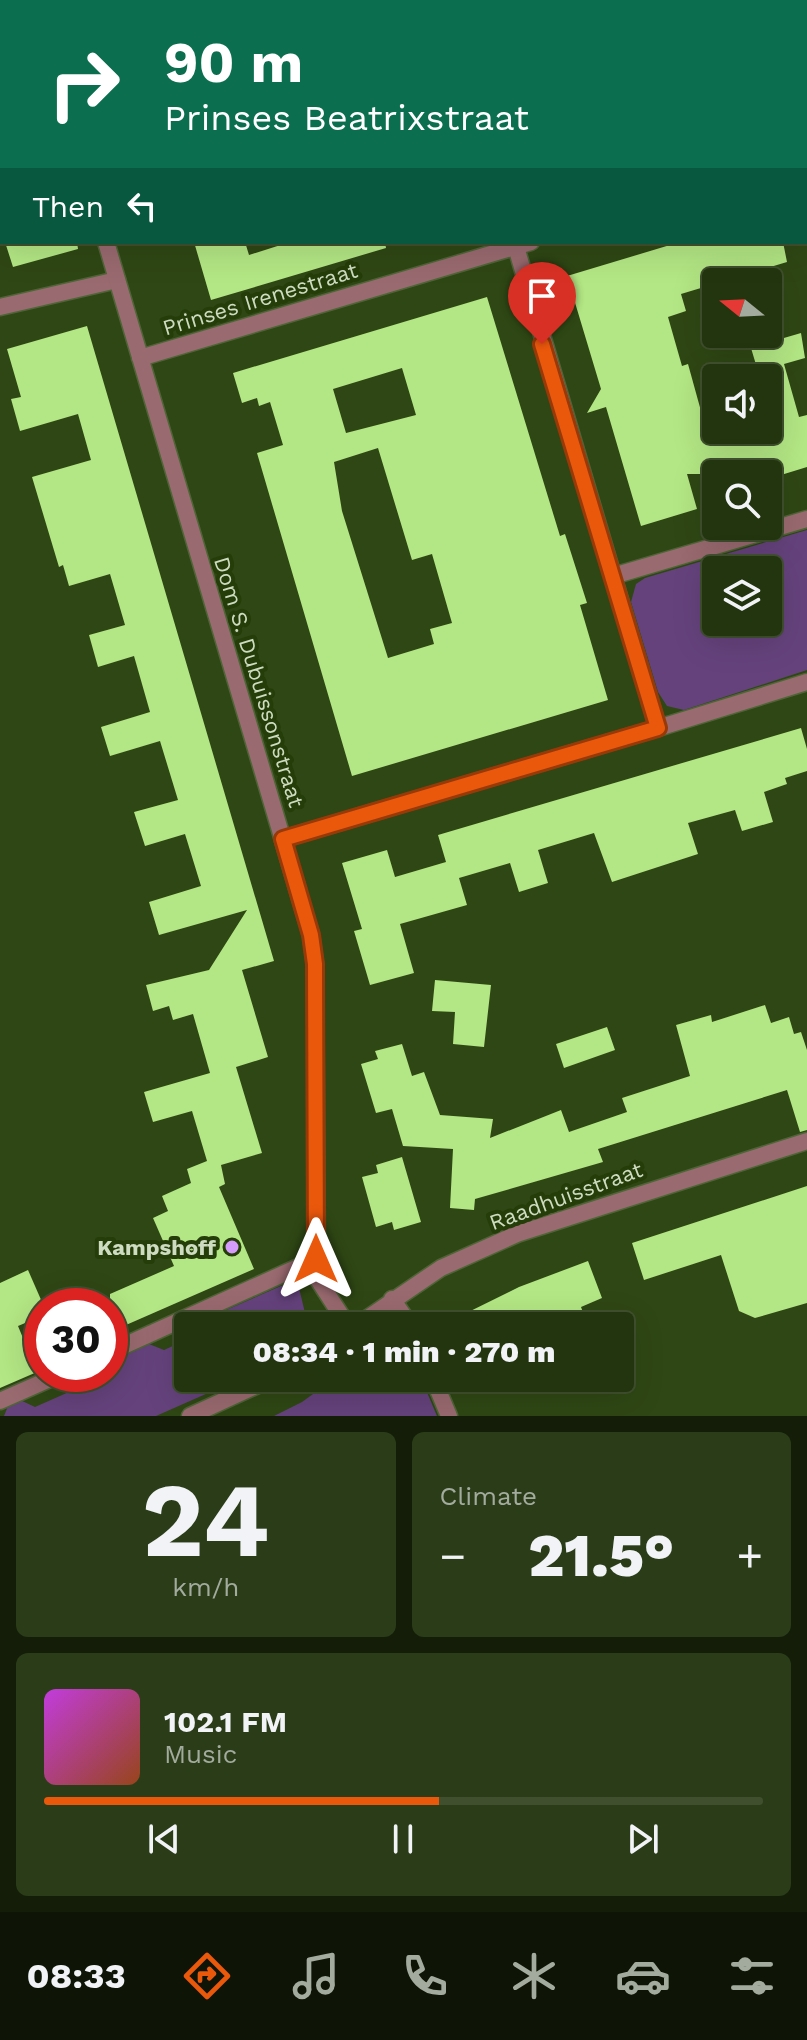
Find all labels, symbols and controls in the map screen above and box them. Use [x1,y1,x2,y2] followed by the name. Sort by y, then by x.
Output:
[164,30,303,96] text: 90 m
[32,32,136,136] icon: right
[164,97,529,139] text: Prinses Beatrixstraat
[120,184,164,228] icon: left
[32,189,104,224] text: Then
[160,257,360,341] street label: Prinses Irenestraat
[508,262,576,344] pin
[702,268,782,348] north arrow
[702,268,782,636] map controls
[520,274,564,318] icon: arrive
[702,364,782,444] button: sound
[702,460,782,540] button: search
[209,554,309,810] street label: Dom S. Dubuissonstraat
[702,556,782,636] button: layers
[486,1157,646,1235] street label: Raadhuisstraat
[274,1217,358,1301] position arrow
[97,1235,216,1260] place label: Kampshoff
[223,1238,241,1256] marker: Kampshoff
[24,1288,128,1392] speed limit sign: 30
[253,1334,555,1369] text: 08:34 · 1 min · 270 m
[142,1459,270,1581] text: 24
[440,1481,537,1511] text: Climate
[528,1520,674,1591] text: 21.5°
[440,1530,466,1582] text: −
[736,1530,763,1582] text: +
[172,1572,239,1602] text: km/h
[164,1704,287,1739] text: 102.1 FM
[164,1739,237,1769] text: Music
[142,1817,186,1861] icon: previous
[381,1817,425,1861] icon: pause
[621,1817,665,1861] icon: next
[179,1948,235,2004] icon: directions
[288,1948,344,2004] icon: music
[397,1948,453,2004] icon: phone
[506,1948,562,2004] icon: climate
[615,1948,671,2004] icon: car
[724,1948,780,2004] icon: filters
[27,1955,126,1997] text: 08:33

